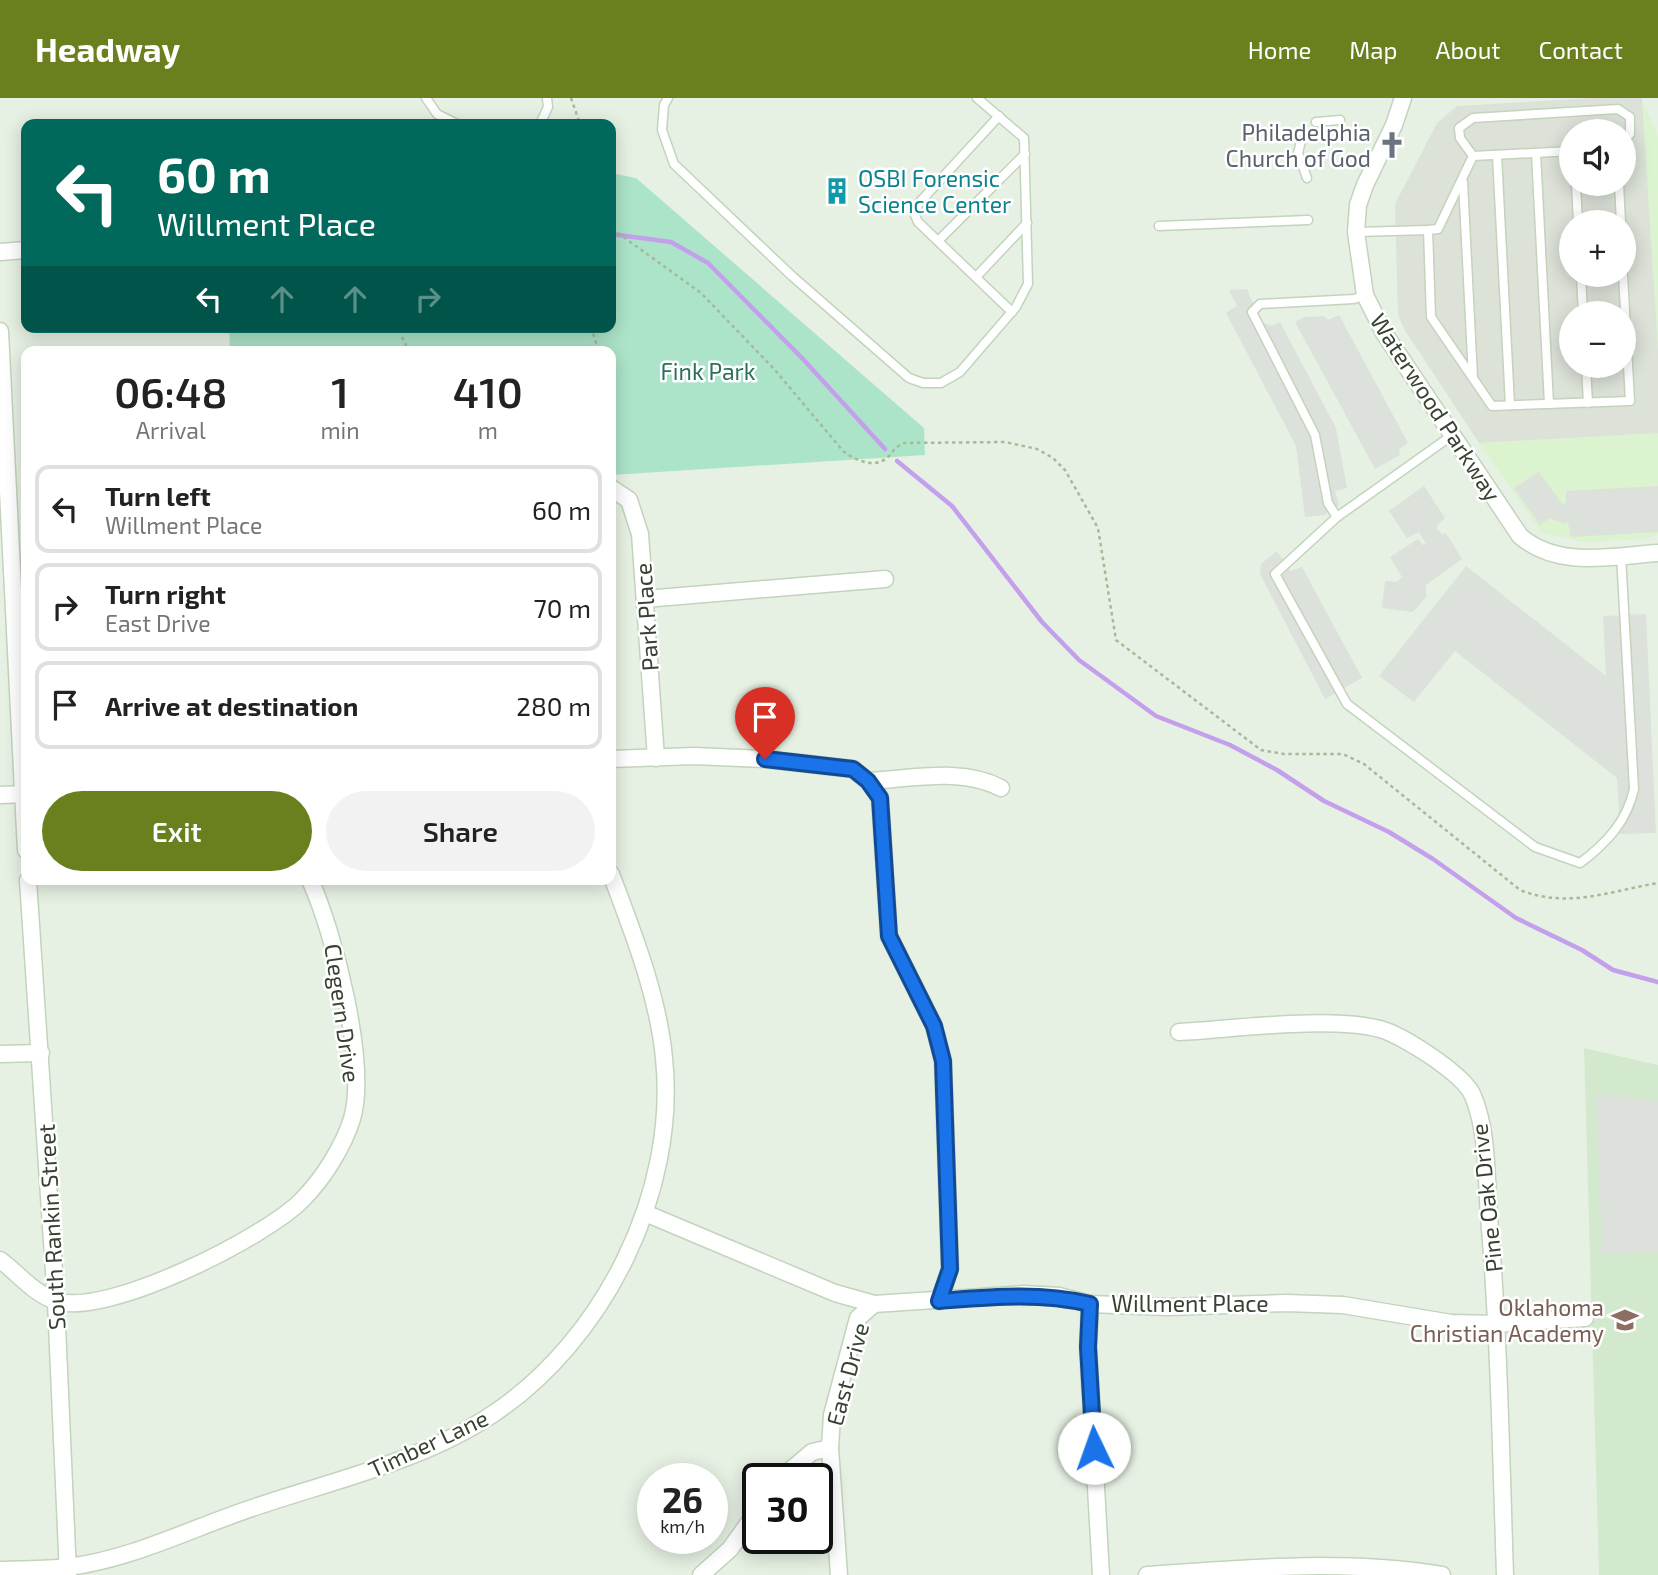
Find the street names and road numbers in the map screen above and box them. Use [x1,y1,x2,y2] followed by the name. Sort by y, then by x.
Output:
[1365,308,1507,506] street label: Waterwood Parkway
[628,562,664,672] street label: Park Place
[319,942,367,1084] street label: Clegern Drive
[1464,1122,1508,1274] street label: Pine Oak Drive
[32,1123,70,1331] street label: South Rankin Street
[1111,1289,1269,1317] street label: Willment Place
[820,1319,874,1429] street label: East Drive
[364,1403,492,1483] street label: Timber Lane

